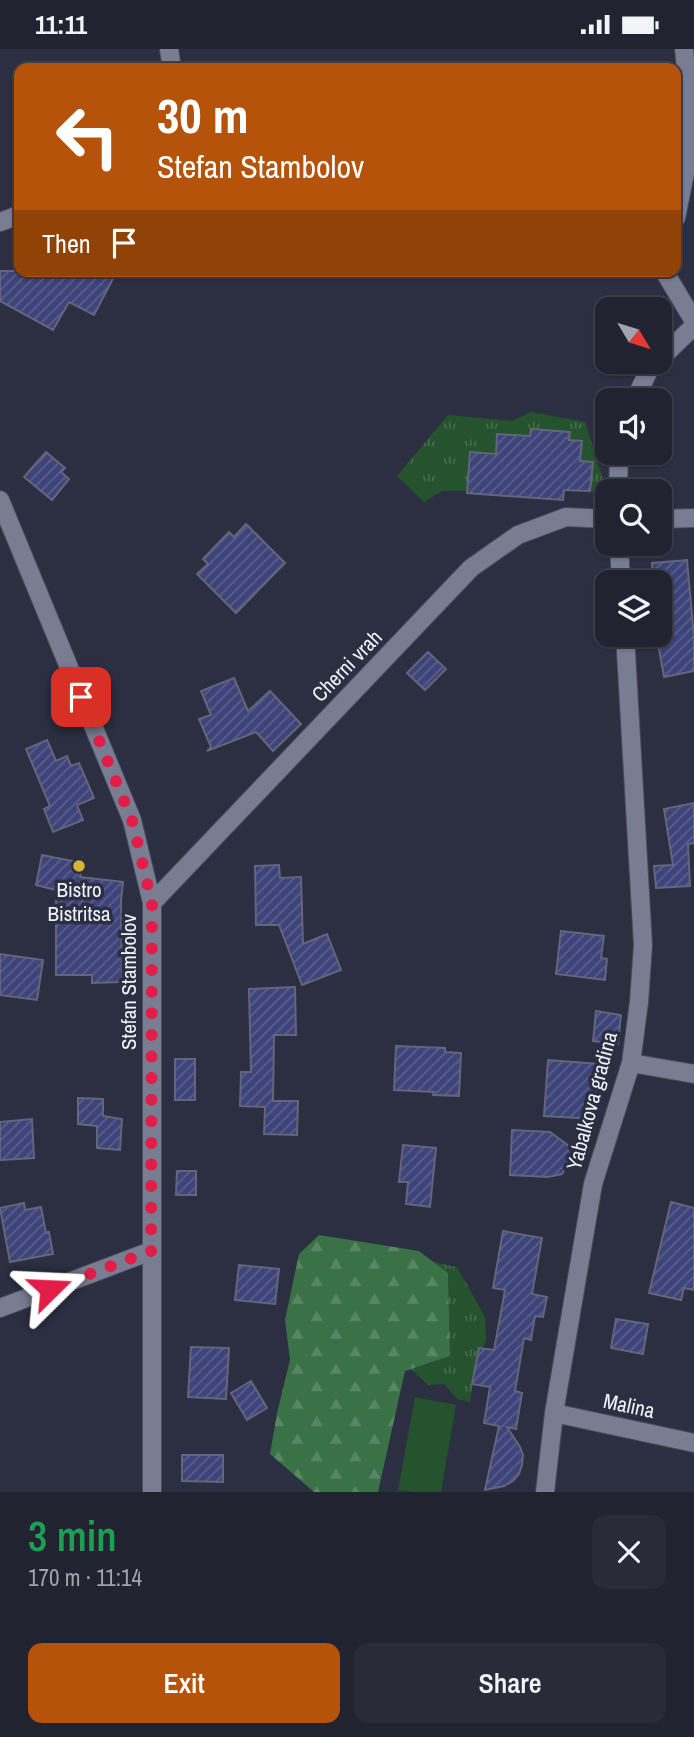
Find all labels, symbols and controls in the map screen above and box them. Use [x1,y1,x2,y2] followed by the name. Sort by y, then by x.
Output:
[35,7,87,42] text: 11:11
[157,82,249,148] text: 30 m
[42,91,133,182] icon: left
[157,145,364,188] text: Stefan Stambolov
[105,224,143,262] icon: arrive
[42,226,91,261] text: Then
[595,297,672,375] north arrow
[595,297,672,647] map controls
[595,388,672,465] button: sound
[595,479,672,556] button: search
[595,570,672,647] button: layers
[305,623,388,708] street label: Cherni vrah
[51,667,111,727] pin
[62,678,100,716] icon: arrive
[71,858,87,874] marker: Bistro Bistritsa
[47,875,111,928] place label: Bistro Bistritsa
[114,914,143,1050] street label: Stefan Stambolov
[559,1028,624,1173] street label: Yabalkova gradina
[13,1252,87,1326] position arrow
[601,1386,658,1425] street label: Malina
[28,1508,117,1564] text: 3 min
[592,1515,666,1589] button: close
[28,1562,142,1593] text: 170 m · 11:14
[28,1643,340,1723] button: Exit
[354,1643,666,1723] button: Share

